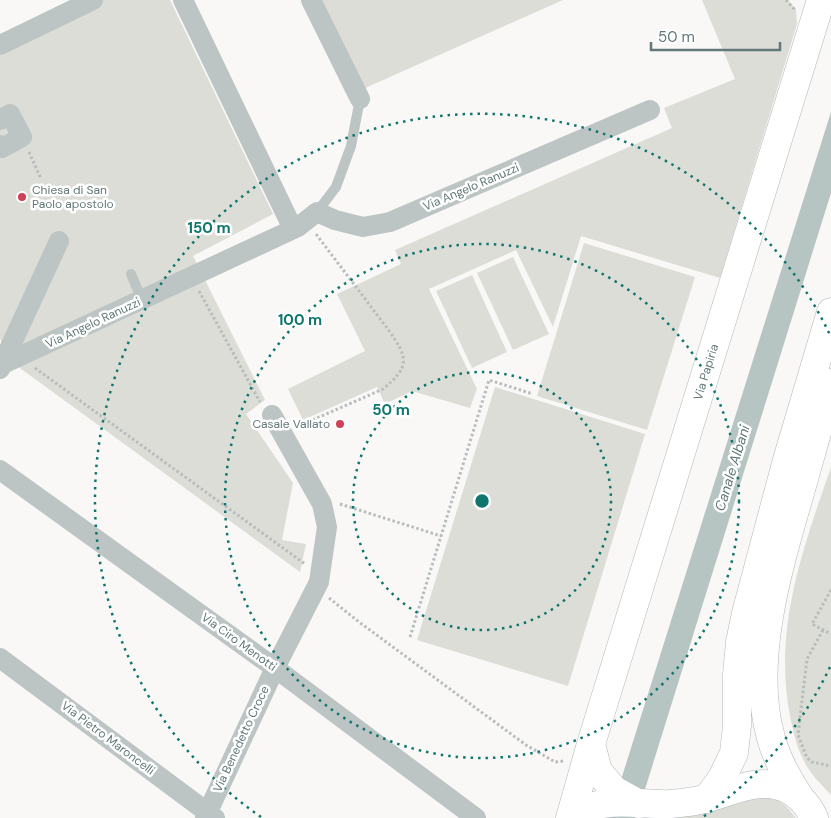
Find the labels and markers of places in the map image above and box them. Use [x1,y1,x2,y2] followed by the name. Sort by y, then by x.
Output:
[32,182,114,212] place label: Chiesa di San Paolo apostolo
[16,191,28,203] marker: Chiesa di San Paolo apostolo
[252,416,330,432] place label: Casale Vallato
[334,418,346,430] marker: Casale Vallato
[473,492,491,510] centre of rings

